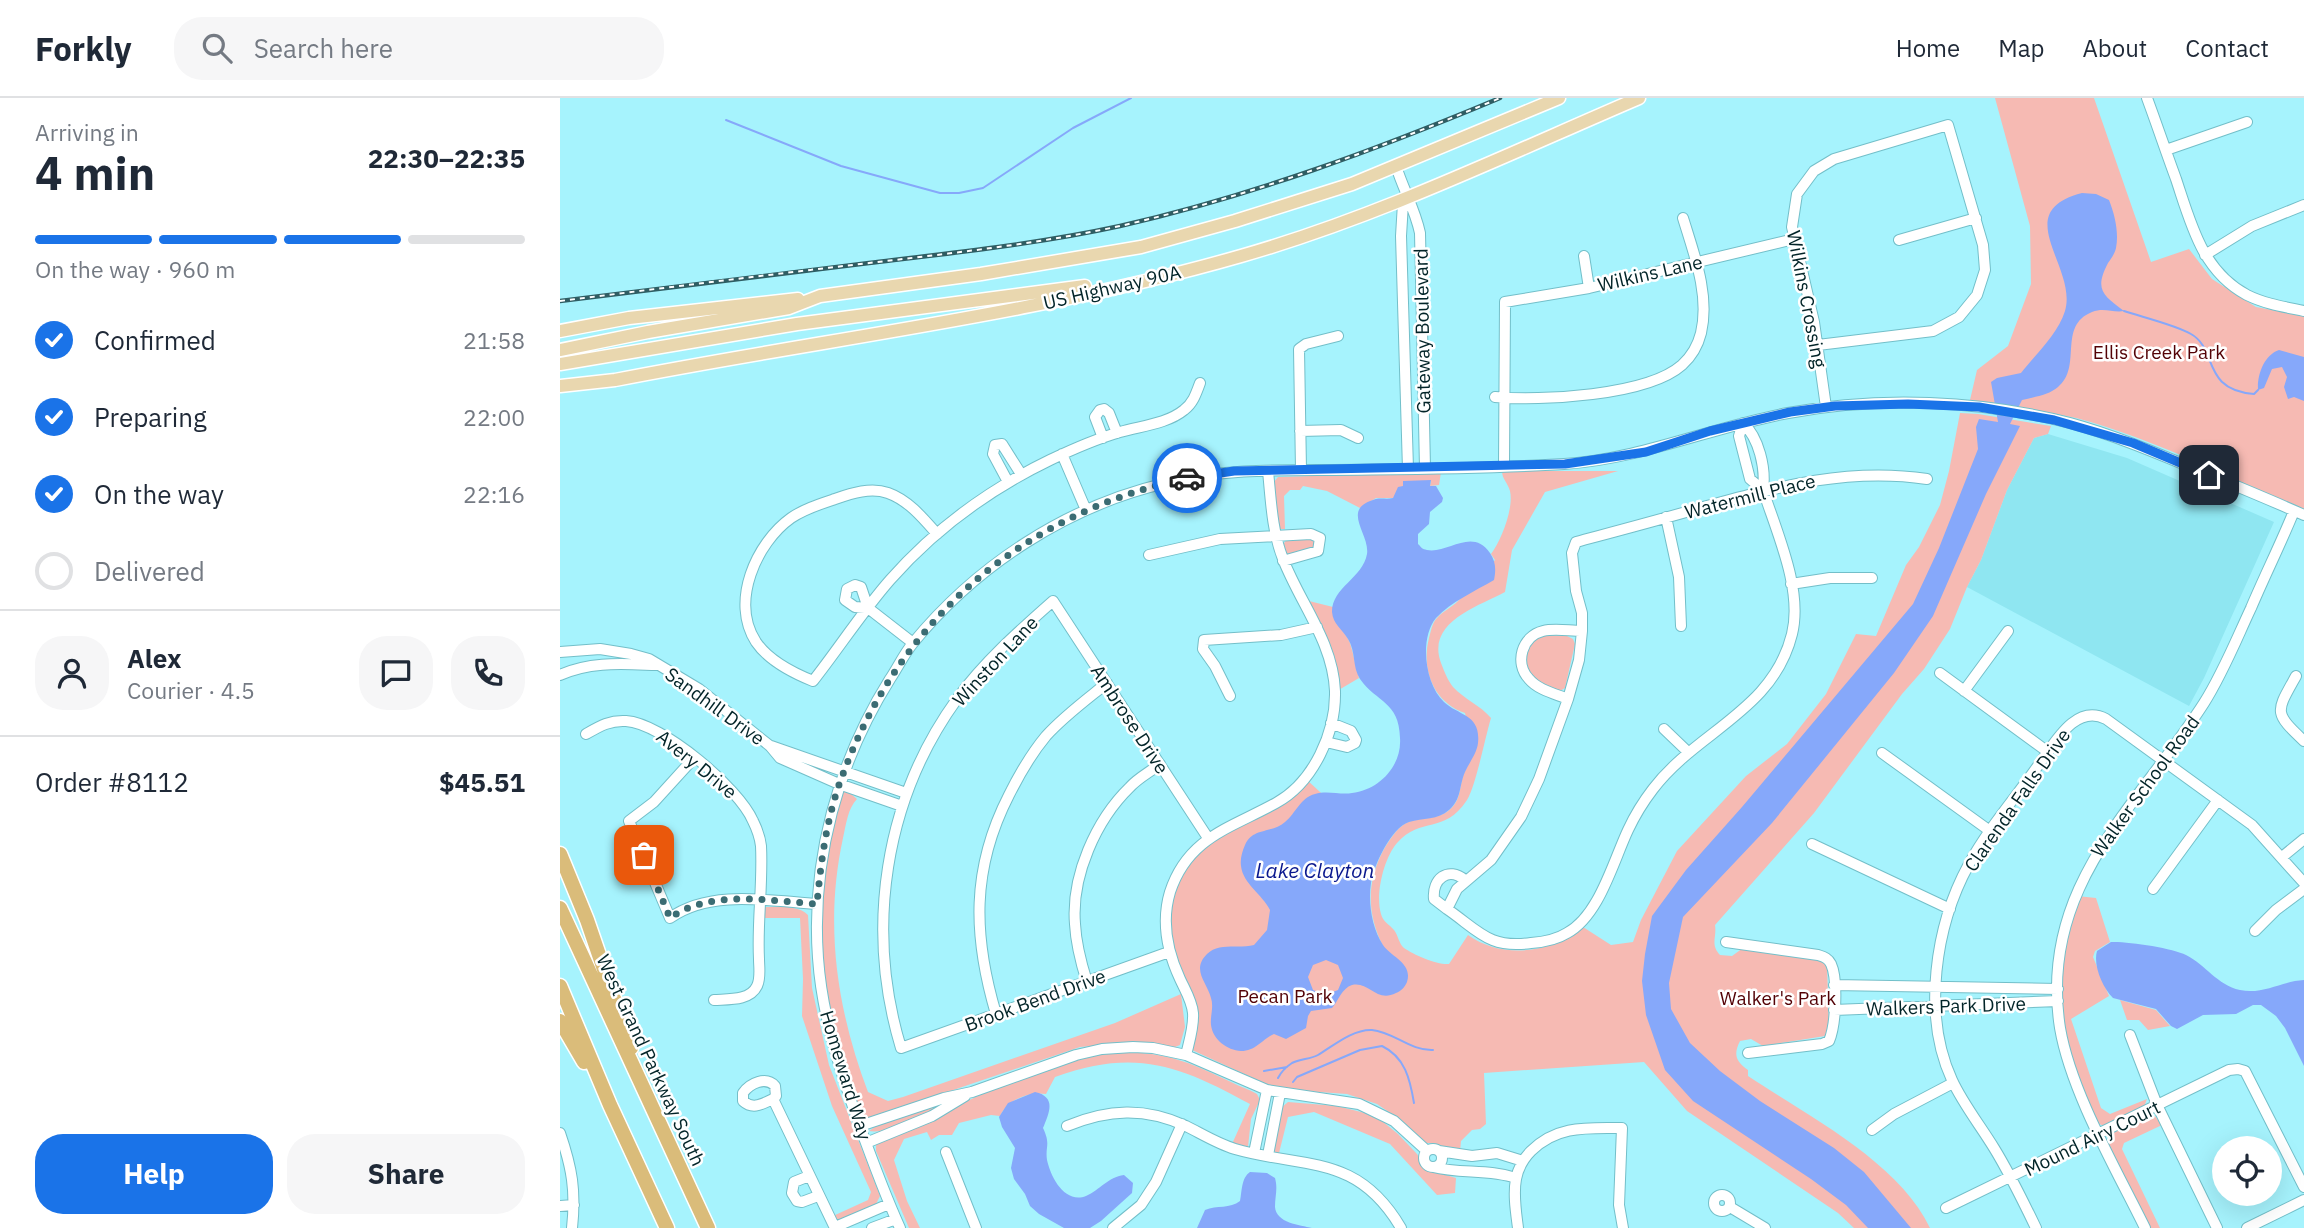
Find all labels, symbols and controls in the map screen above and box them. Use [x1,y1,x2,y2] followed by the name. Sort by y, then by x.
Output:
[174,17,664,80] search box
[35,27,132,70] text: Forkly
[198,29,236,67] icon: search
[254,31,393,65] text: Search here
[1896,32,1960,64] text: Home
[1998,32,2044,64] text: Map
[2082,32,2147,64] text: About
[2185,32,2269,64] text: Contact
[35,117,139,147] text: Arriving in
[368,141,525,175] text: 22:30–22:35
[35,143,155,203] text: 4 min
[1782,228,1832,370] street label: Wilkins Crossing
[1409,248,1435,414] street label: Gateway Boulevard
[1595,249,1705,297] street label: Wilkins Lane
[35,254,235,284] text: On the way · 960 m
[1041,259,1183,315] street label: US Highway 90A
[35,321,73,359] icon: check
[94,323,216,357] text: Confirmed
[463,325,525,355] text: 21:58
[2093,340,2225,364] park label: Ellis Creek Park
[35,398,73,436] icon: check
[94,400,207,434] text: Preparing
[463,402,525,432] text: 22:00
[1152,443,1222,513] courier
[2179,445,2239,505] pin
[2190,456,2228,494] icon: home
[1168,459,1206,497] icon: car
[1682,468,1818,524] street label: Watermill Place
[35,475,73,513] icon: check
[94,477,224,511] text: On the way
[463,479,525,509] text: 22:16
[94,554,205,588] text: Delivered
[947,611,1043,711] street label: Winston Lane
[35,636,109,710] button: person
[359,636,433,710] button: chat
[451,636,525,710] button: phone
[127,641,181,675] text: Alex
[1086,660,1174,778] street label: Ambrose Drive
[660,662,770,750] street label: Sandhill Drive
[127,675,255,705] text: Courier · 4.5
[2085,710,2205,862] street label: Walker School Road
[652,724,742,804] street label: Avery Drive
[1959,724,2075,876] street label: Clarenda Falls Drive
[35,765,189,799] text: Order #8112
[439,765,525,799] text: $45.51
[614,825,674,885] pin
[625,836,663,874] icon: bag
[1256,856,1374,884] water label: Lake Clayton
[591,950,711,1170] street label: West Grand Parkway South
[961,963,1109,1037] street label: Brook Bend Drive
[1237,984,1333,1008] park label: Pecan Park
[1720,986,1836,1010] park label: Walker's Park
[1866,991,2026,1021] street label: Walkers Park Drive
[815,1007,877,1143] street label: Homeward Way
[2020,1095,2164,1181] street label: Mound Airy Court
[35,1134,273,1214] button: Help
[287,1134,525,1214] button: Share
[2212,1136,2282,1206] map controls
[2212,1136,2282,1206] button: locate

